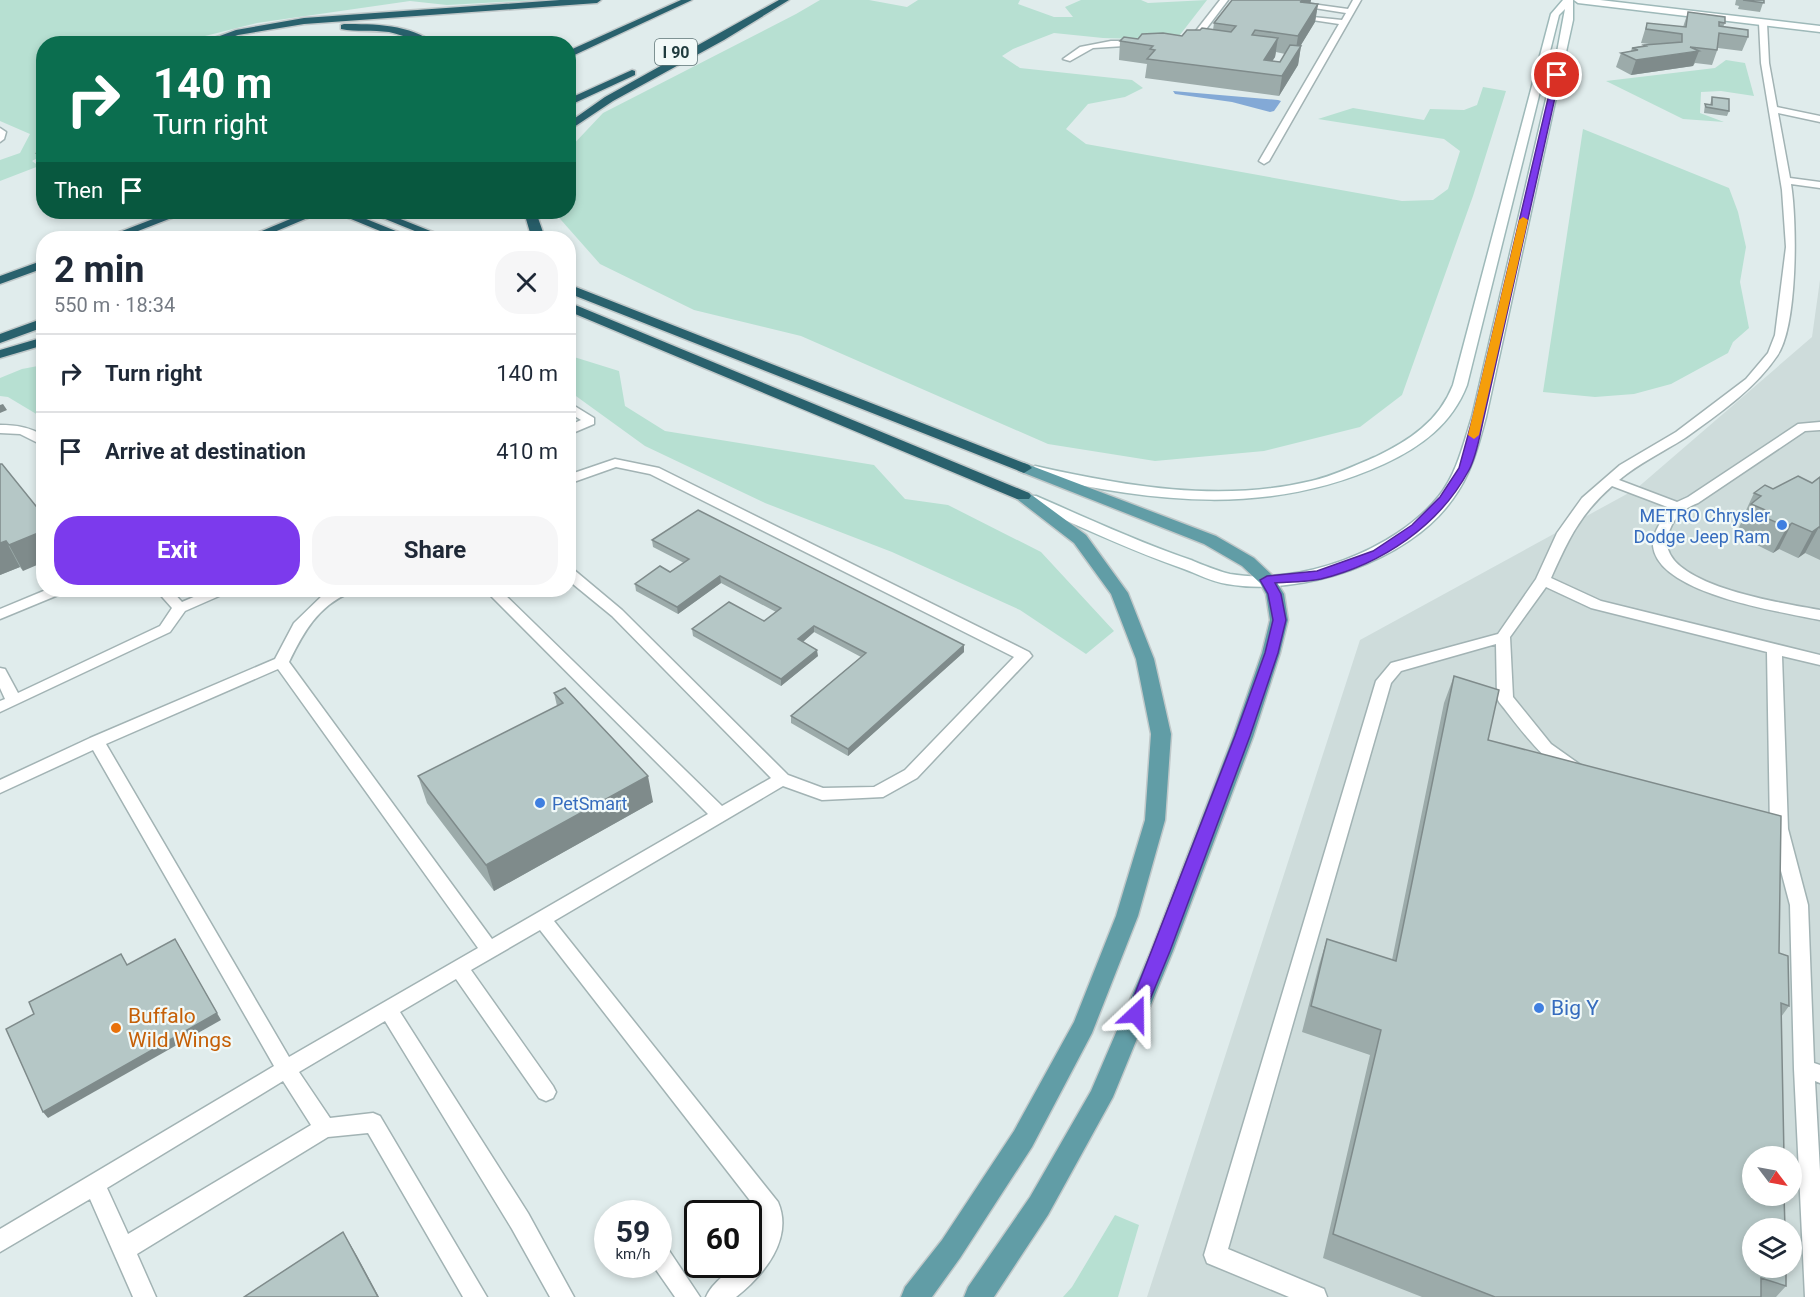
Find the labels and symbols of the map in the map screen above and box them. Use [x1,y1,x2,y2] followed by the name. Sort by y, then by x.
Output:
[655,39,697,65] road number: I 90
[1531,49,1582,100] pin
[1633,505,1770,547] place label: METRO Chrysler Dodge Jeep Ram
[1775,518,1789,532] marker: METRO Chrysler Dodge Jeep Ram
[552,793,627,814] place label: PetSmart
[533,796,547,810] marker: PetSmart
[1104,982,1168,1046] position arrow
[1551,996,1599,1020] place label: Big Y
[1532,1001,1546,1015] marker: Big Y
[128,1004,232,1052] place label: Buffalo Wild Wings
[109,1021,123,1035] marker: Buffalo Wild Wings
[1742,1146,1802,1206] north arrow
[684,1200,762,1278] speed limit sign: 60

